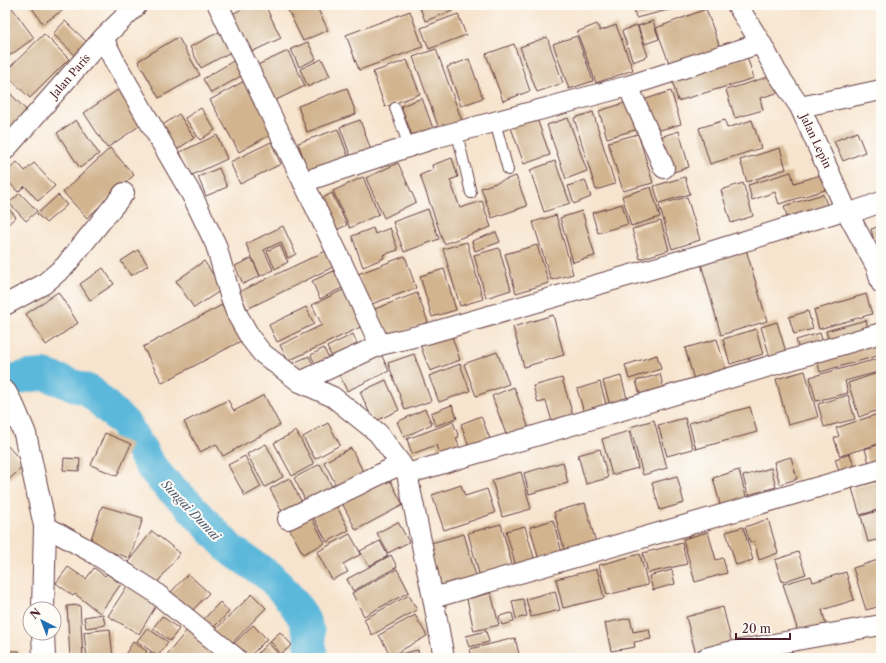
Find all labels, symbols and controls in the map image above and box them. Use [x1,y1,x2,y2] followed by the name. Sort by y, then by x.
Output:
[46,51,93,103] street label: Jalan Paris
[796,110,835,171] street label: Jalan Lepin
[158,476,224,544] water label: Sungai Dumai
[22,601,62,641] north arrow
[27,605,44,622] text: N
[736,615,790,641] scale bar
[742,621,771,636] text: 20 m

